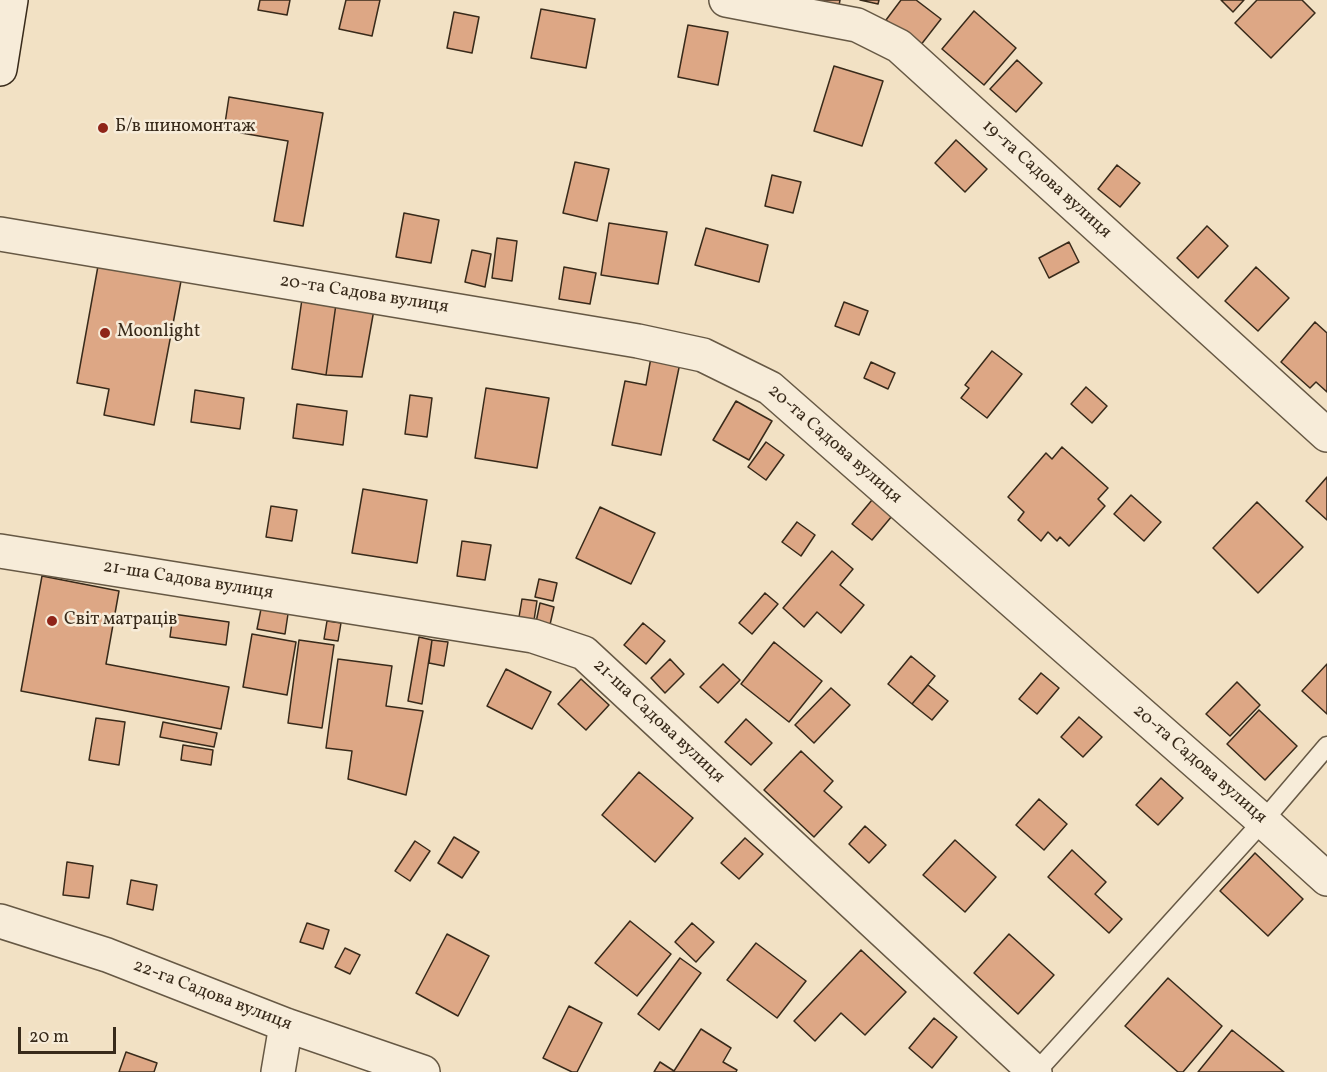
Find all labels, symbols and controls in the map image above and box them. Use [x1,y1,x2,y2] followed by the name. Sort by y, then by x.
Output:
[977,116,1115,244] street label: 19-та Садова вулиця
[115,117,256,139] place label: Б/в шиномонтаж
[96,121,110,135] marker: Б/в шиномонтаж
[278,271,450,319] street label: 20-та Садова вулиця
[117,322,200,344] place label: Moonlight
[98,326,112,340] marker: Moonlight
[763,381,905,509] street label: 20-та Садова вулиця
[101,557,275,605] street label: 21-ша Садова вулиця
[64,610,177,632] place label: Світ матраців
[45,614,59,628] marker: Світ матраців
[588,655,728,789] street label: 21-ша Садова вулиця
[1128,701,1270,829] street label: 20-та Садова вулиця
[130,956,294,1036] street label: 22-га Садова вулиця
[21,1015,118,1053] scale bar
[29,1025,69,1050] text: 20 m

